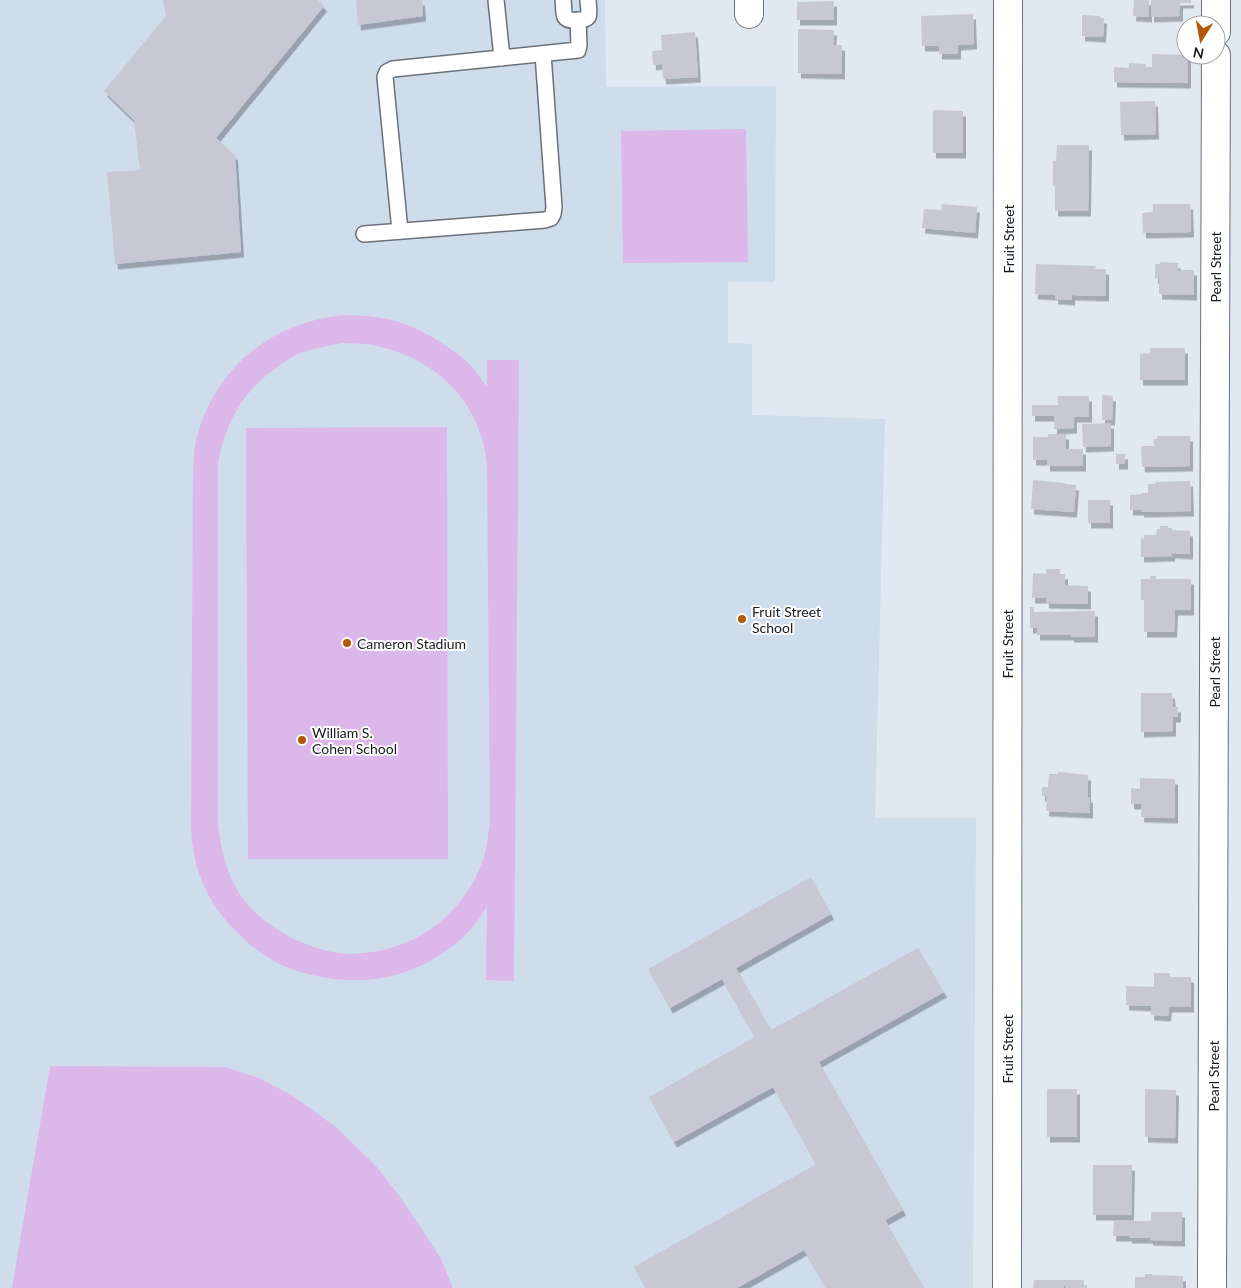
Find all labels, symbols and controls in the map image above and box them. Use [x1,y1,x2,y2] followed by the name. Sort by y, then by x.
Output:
[1176,15,1226,65] north arrow
[1192,44,1205,63] text: N
[1000,204,1017,274] street label: Fruit Street
[1207,231,1224,303] street label: Pearl Street
[752,603,821,636] place label: Fruit Street School
[999,609,1016,679] street label: Fruit Street
[736,613,748,625] marker: Fruit Street School
[357,635,466,652] place label: Cameron Stadium
[1206,636,1223,708] street label: Pearl Street
[341,637,353,649] marker: Cameron Stadium
[312,724,397,757] place label: William S. Cohen School
[296,734,308,746] marker: William S. Cohen School
[999,1014,1016,1084] street label: Fruit Street
[1205,1040,1222,1112] street label: Pearl Street

